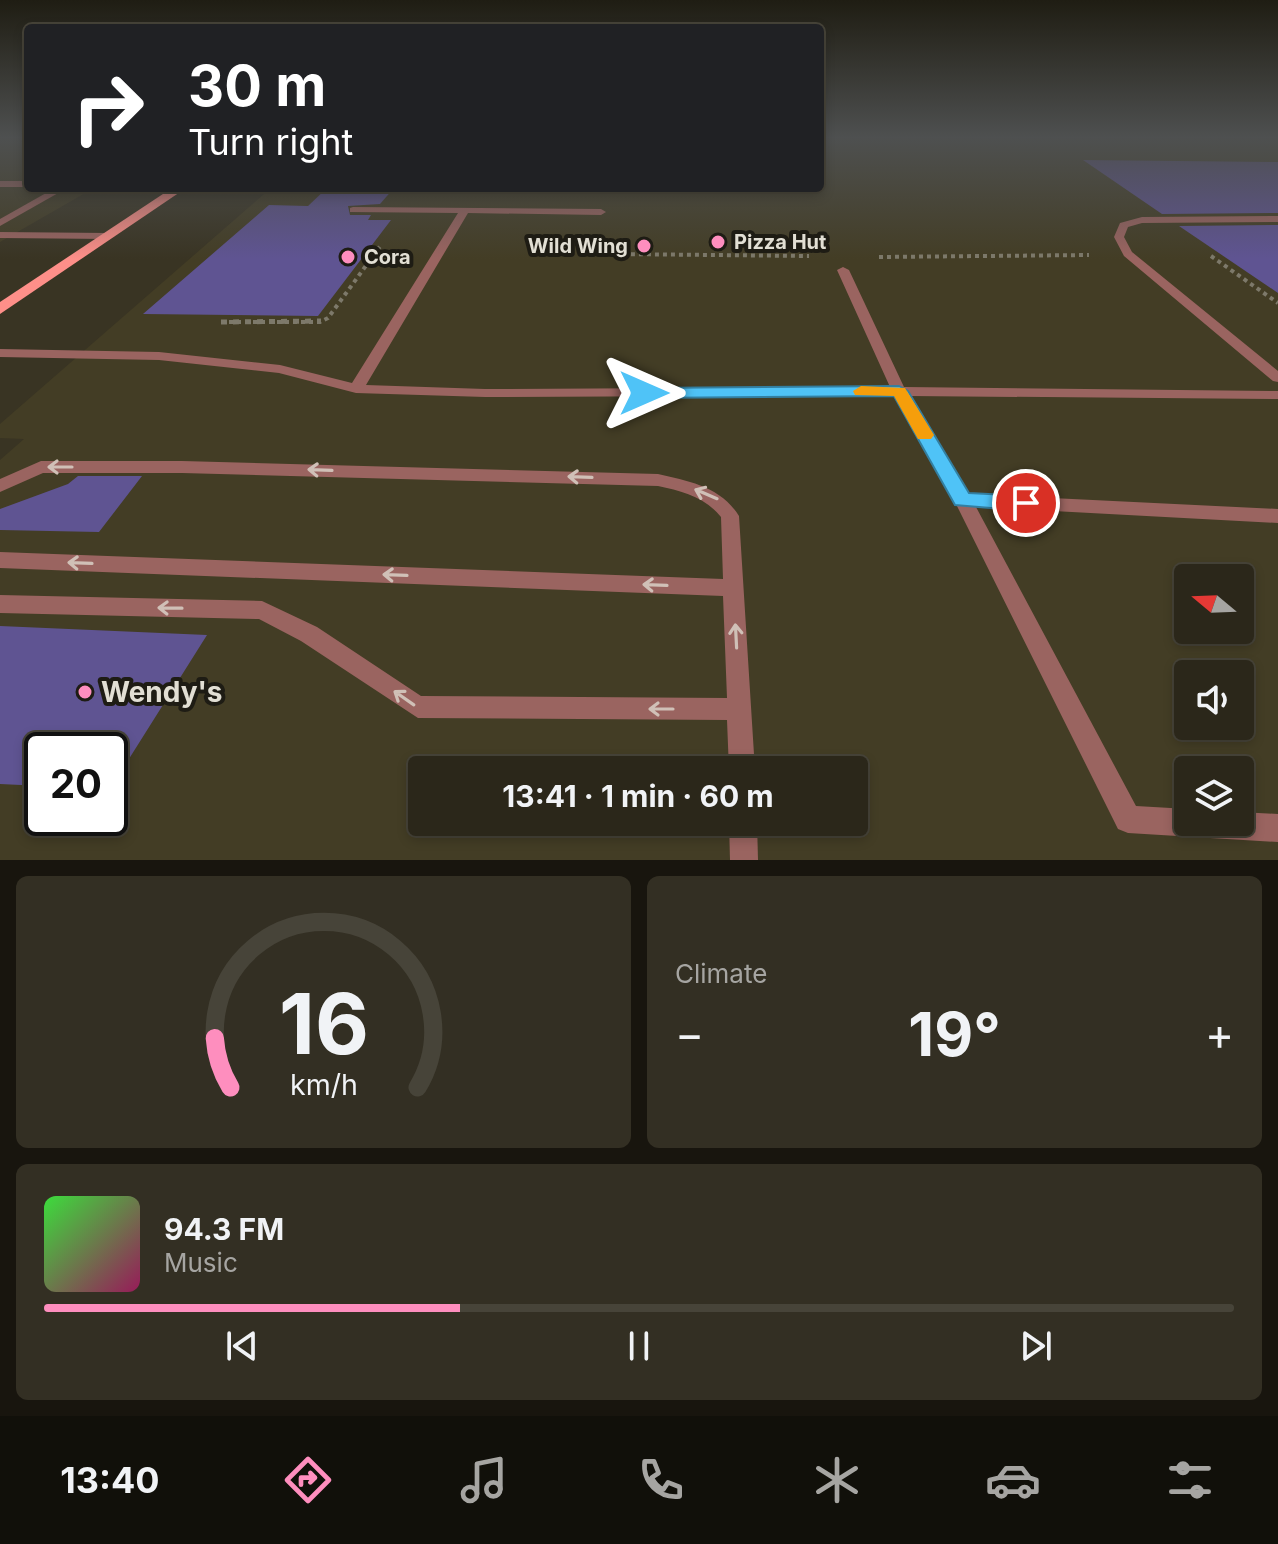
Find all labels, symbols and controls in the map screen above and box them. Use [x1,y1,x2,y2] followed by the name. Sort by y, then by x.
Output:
[188,52,326,120] text: 30 m
[56,56,160,160] icon: right
[188,120,353,164] text: Turn right
[734,230,826,254] place label: Pizza Hut
[709,233,727,251] marker: Pizza Hut
[528,234,628,258] place label: Wild Wing
[635,237,653,255] marker: Wild Wing
[364,245,411,269] place label: Cora
[339,248,357,266] marker: Cora
[602,351,686,435] position arrow
[47,459,74,475] one-way arrow
[307,463,334,478] one-way arrow
[992,469,1060,537] pin
[567,470,594,485] one-way arrow
[1004,481,1048,525] icon: arrive
[694,486,718,501] one-way arrow
[67,555,94,570] one-way arrow
[1174,564,1254,644] north arrow
[1174,564,1254,836] map controls
[382,567,409,582] one-way arrow
[642,577,669,592] one-way arrow
[157,600,184,615] one-way arrow
[728,623,743,650] one-way arrow
[1174,660,1254,740] button: sound
[101,675,223,709] place label: Wendy's
[76,683,94,701] marker: Wendy's
[394,690,416,706] one-way arrow
[648,701,675,717] one-way arrow
[24,732,128,836] speed limit sign: 20
[1174,756,1254,836] button: layers
[502,778,774,814] text: 13:41 · 1 min · 60 m
[675,958,767,989] text: Climate
[279,973,368,1074] text: 16
[908,998,1001,1070] text: 19°
[675,1007,704,1061] text: −
[1205,1007,1234,1061] text: +
[290,1067,357,1102] text: km/h
[164,1211,284,1247] text: 94.3 FM
[164,1247,238,1278] text: Music
[220,1324,264,1368] icon: previous
[617,1324,661,1368] icon: pause
[1014,1324,1058,1368] icon: next
[280,1452,336,1508] icon: directions
[456,1452,512,1508] icon: music
[633,1452,689,1508] icon: phone
[809,1452,865,1508] icon: climate
[985,1452,1041,1508] icon: car
[1162,1452,1218,1508] icon: filters
[60,1458,160,1502] text: 13:40

